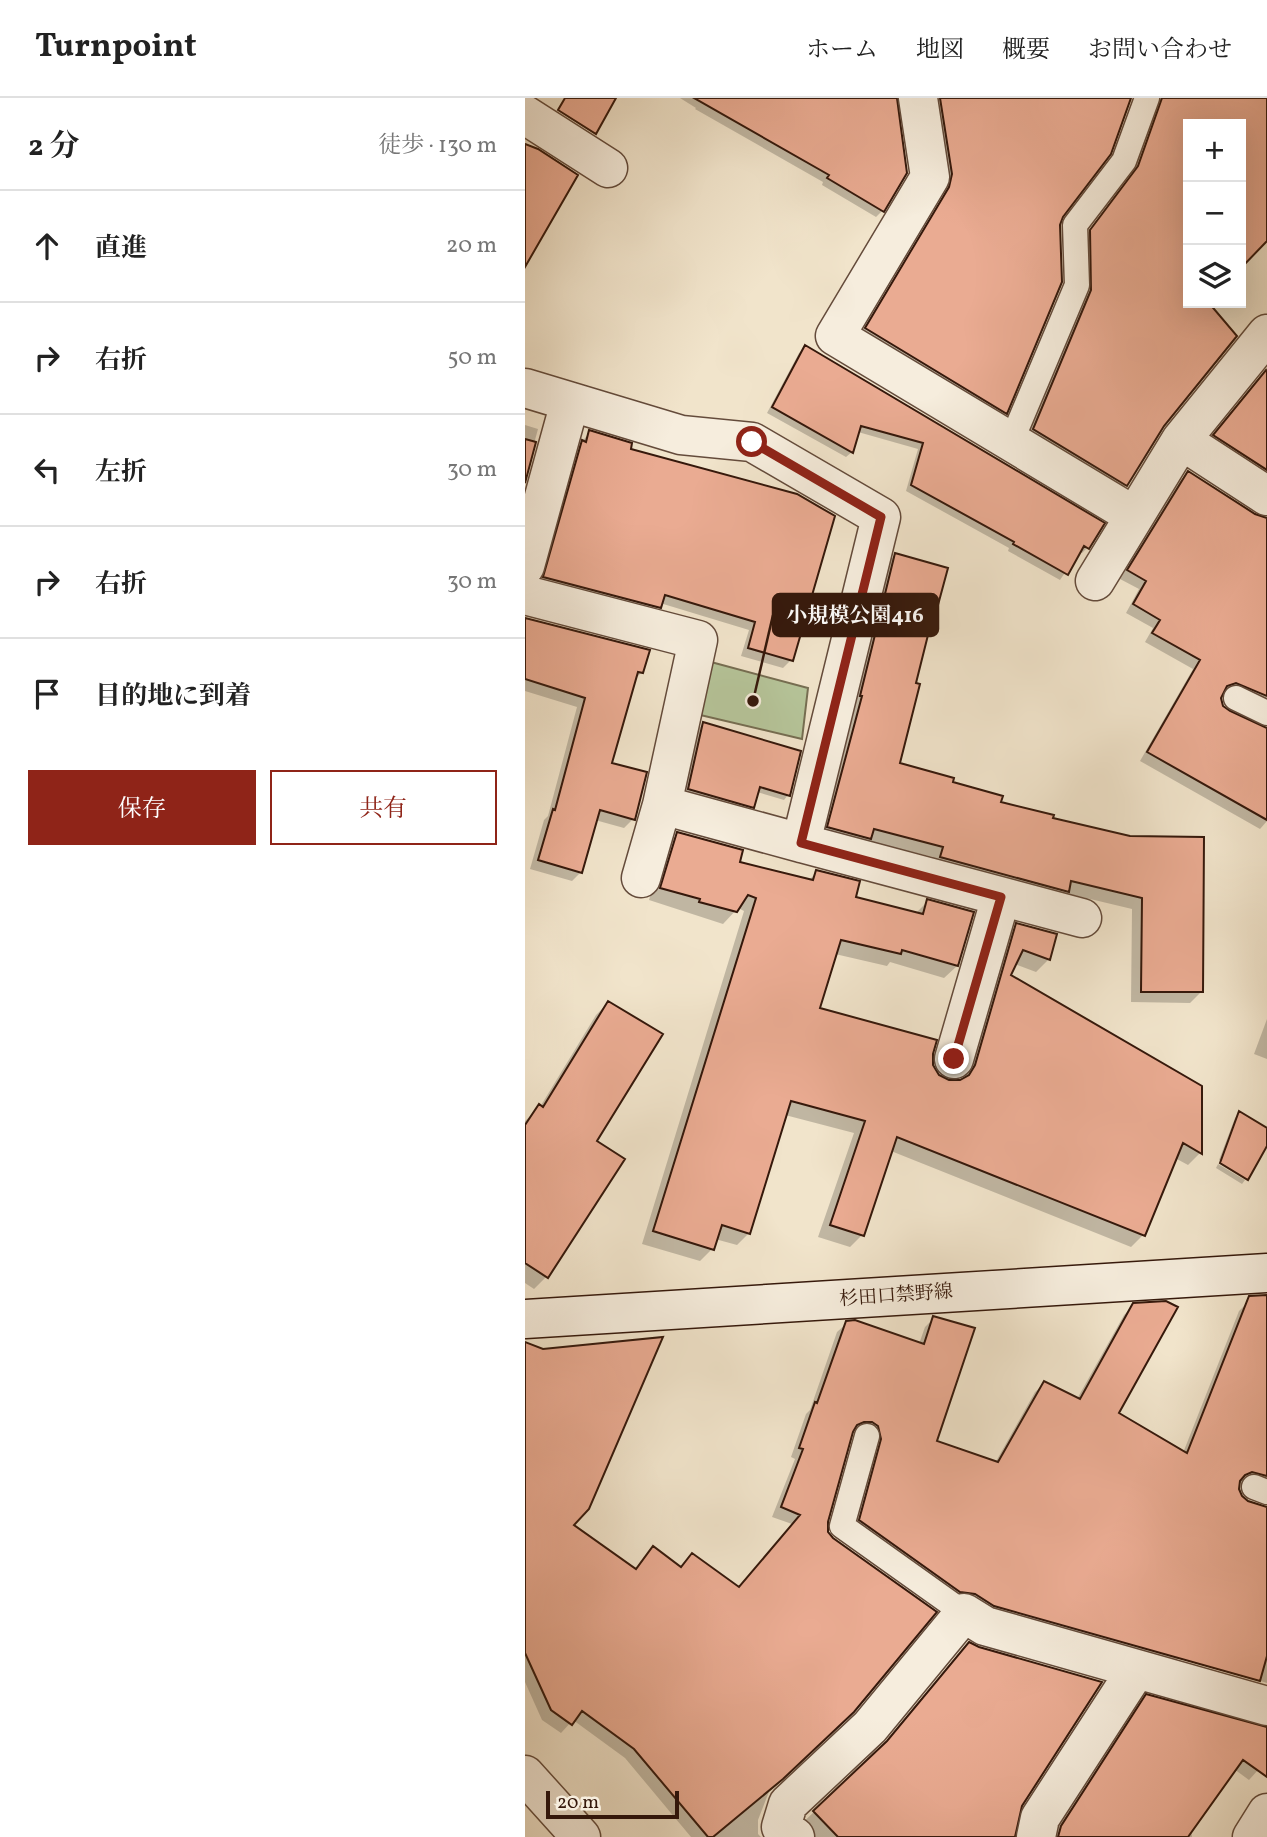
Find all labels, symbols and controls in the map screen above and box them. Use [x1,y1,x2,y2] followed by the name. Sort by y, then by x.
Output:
[35,25,197,71] text: Turnpoint
[806,34,878,68] text: ホーム
[916,34,964,68] text: 地図
[1002,34,1050,68] text: 概要
[1088,34,1232,68] text: お問い合わせ
[1183,119,1246,308] map controls
[1183,119,1246,182] button: +
[28,126,80,168] text: 2 分
[378,130,497,162] text: 徒歩 · 130 m
[1183,182,1246,245] button: −
[28,227,66,265] icon: ahead
[446,230,497,262] text: 20 m
[95,231,147,267] text: 直進
[1183,245,1246,308] button: layers
[28,339,66,377] icon: right
[448,342,497,374] text: 50 m
[95,343,147,379] text: 右折
[736,426,767,457] route start
[28,451,66,489] icon: left
[447,454,497,486] text: 30 m
[95,455,147,491] text: 左折
[28,563,66,601] icon: right
[447,566,497,598] text: 30 m
[95,567,147,603] text: 右折
[773,594,938,636] callout: 小規模公園416
[786,602,924,631] text: 小規模公園416
[28,675,66,713] icon: arrive
[95,679,251,715] text: 目的地に到着
[28,770,256,845] button: 保存
[270,770,497,845] button: 共有
[938,1043,969,1074] route end
[838,1279,954,1313] street label: 杉田口禁野線
[546,1788,679,1820] scale bar
[557,1790,599,1816] text: 20 m

